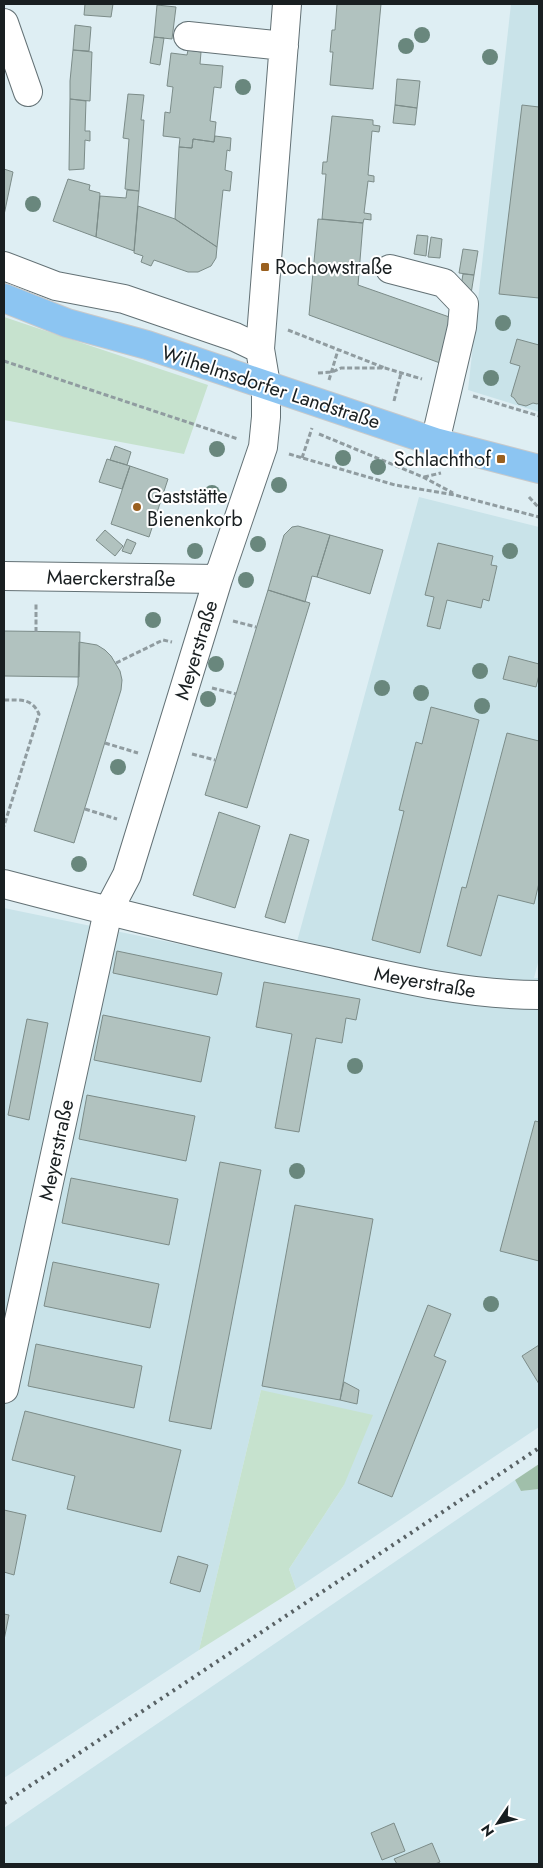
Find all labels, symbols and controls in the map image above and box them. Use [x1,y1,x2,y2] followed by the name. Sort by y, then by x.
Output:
[275,253,392,282] place label: Rochowstraße
[259,261,271,273] marker: Rochowstraße
[158,338,384,437] street label: Wilhelmsdorfer Landstraße
[394,445,492,474] place label: Schlachthof
[495,453,507,465] marker: Schlachthof
[147,482,243,534] place label: Gaststätte Bienenkorb
[131,501,143,513] marker: Gaststätte Bienenkorb
[46,563,176,594] street label: Maerckerstraße
[168,597,225,704] street label: Meyerstraße
[372,959,478,1006] street label: Meyerstraße
[32,1097,81,1203] street label: Meyerstraße
[473,1798,523,1848] north arrow
[476,1820,499,1841] text: N

